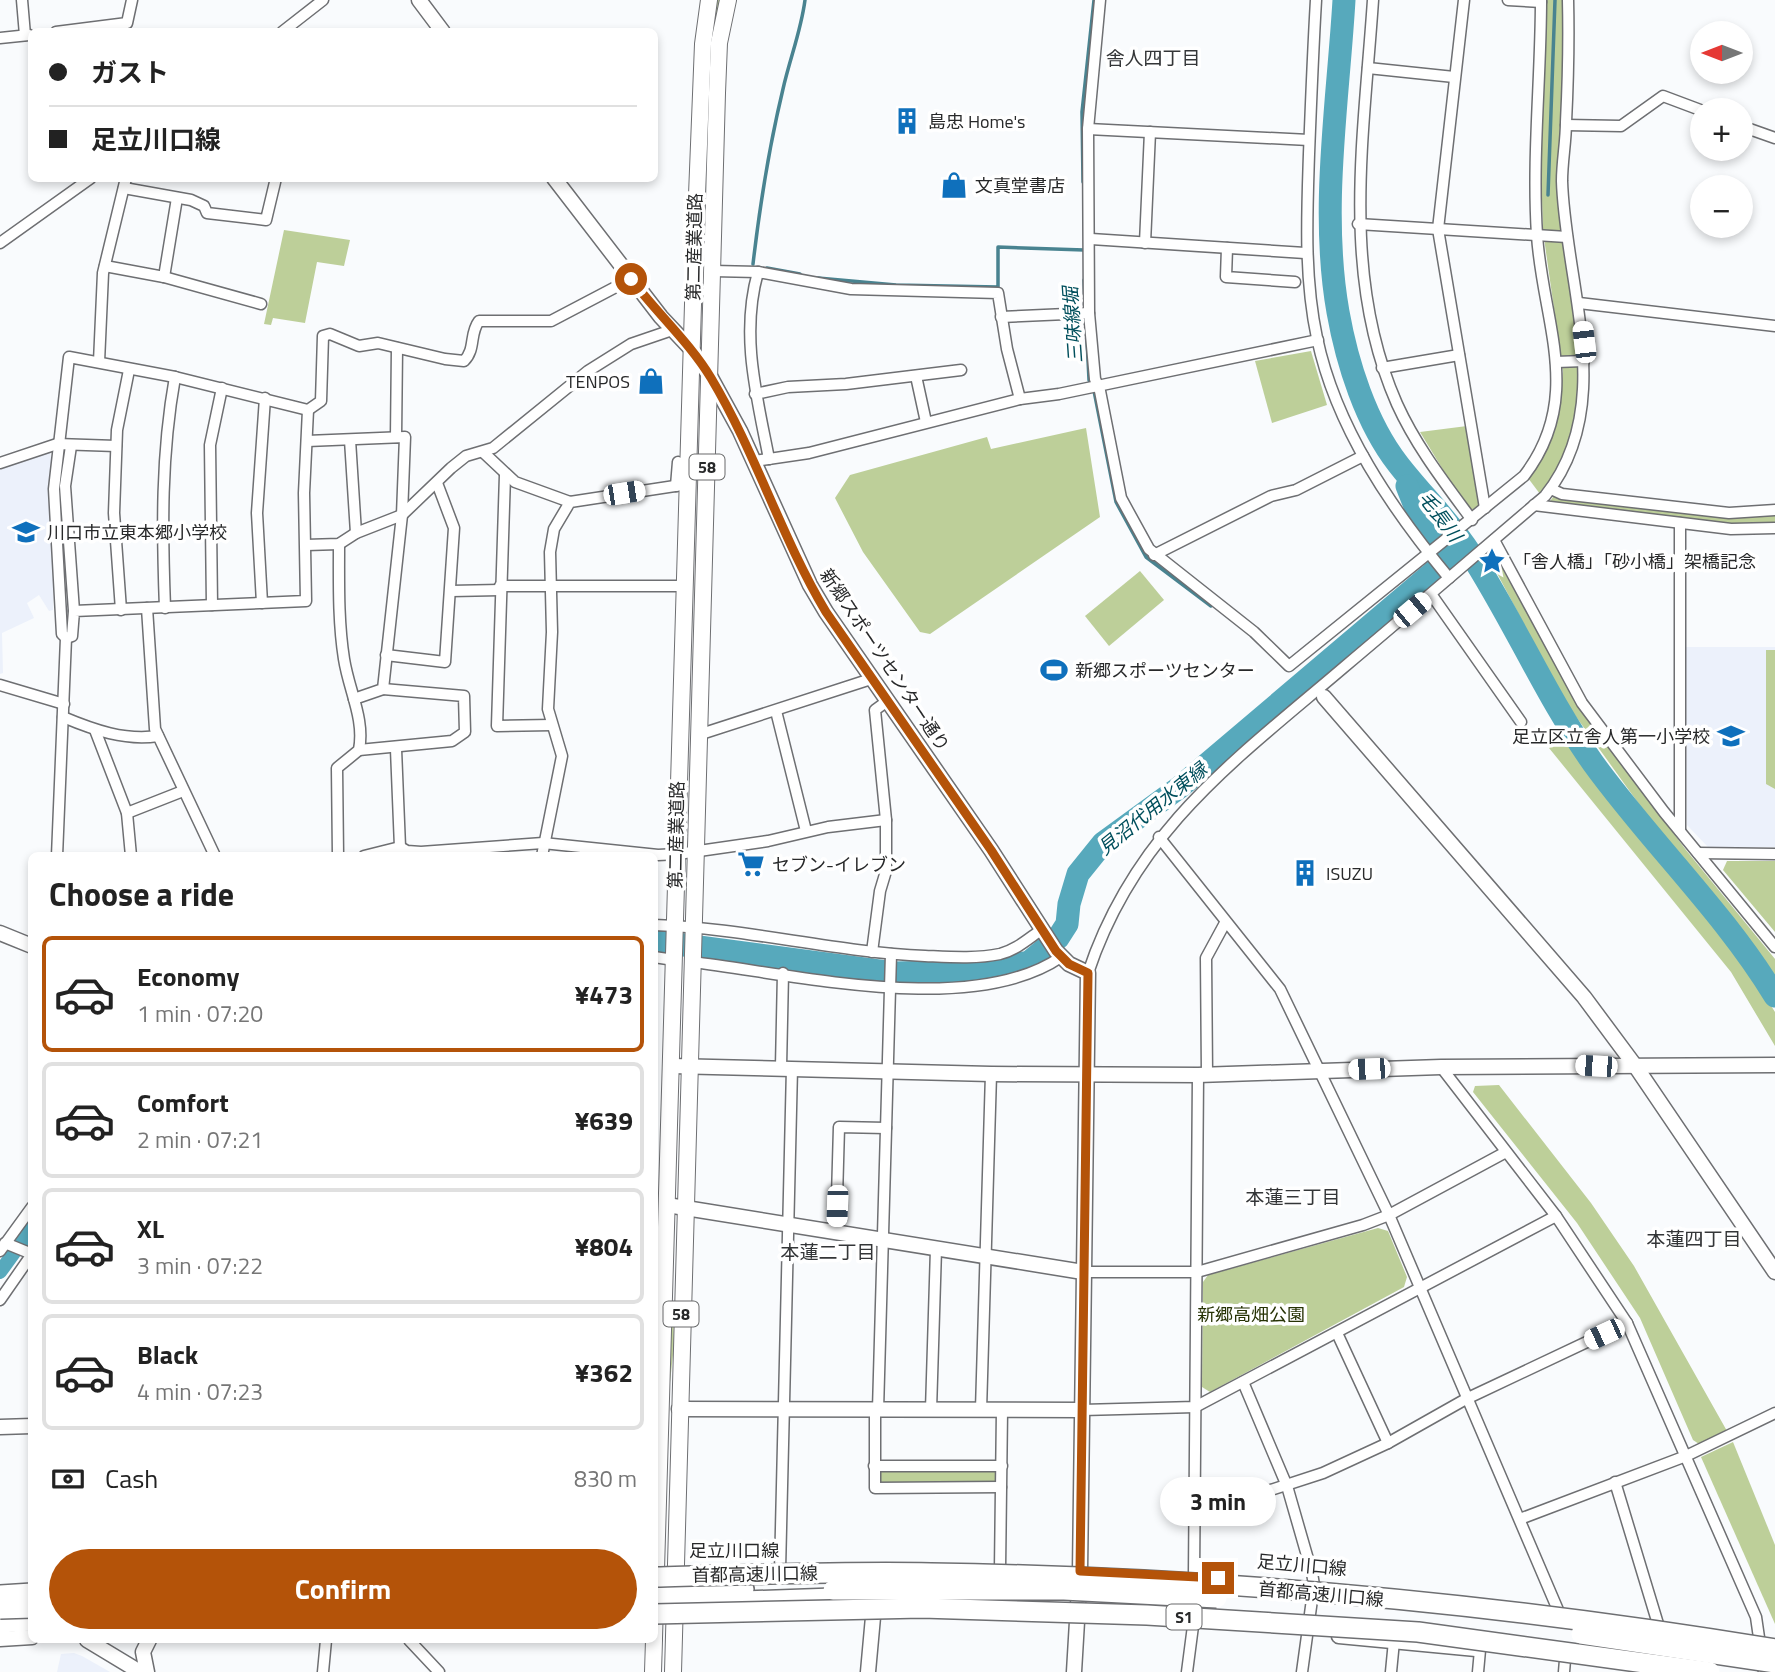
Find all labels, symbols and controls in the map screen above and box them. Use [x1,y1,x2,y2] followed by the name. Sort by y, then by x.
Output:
[1690,21,1754,84] north arrow
[1690,21,1753,238] map controls
[1105,43,1201,72] district label: 舎人四丁目
[91,53,169,92] text: ガスト
[1690,98,1753,161] button: +
[892,106,922,136] building icon: 島忠 Home's
[928,108,1025,135] place label: 島忠 Home's
[91,120,221,159] text: 足立川口線
[939,170,969,200] shop icon: 文真堂書店
[975,172,1065,199] place label: 文真堂書店
[1690,175,1753,238] button: −
[680,193,708,301] street label: 第二産業道路
[615,263,647,295] route start
[1055,283,1089,364] water label: 三味線堀
[1572,320,1597,364] car
[636,366,666,396] shop icon: TENPOS
[566,368,630,395] place label: TENPOS
[690,454,724,480] road number: 58
[602,479,647,507] car
[1412,485,1471,549] water label: 毛長川
[11,517,41,547] school or university icon: 川口市立東本郷小学校
[47,519,227,546] place label: 川口市立東本郷小学校
[1477,546,1507,576] place icon: 「舎人橋」「砂小橋」架橋記念
[1513,548,1756,575] place label: 「舎人橋」「砂小橋」架橋記念
[814,563,956,757] street label: 新郷スポーツセンター通り
[1390,588,1435,632] car
[1039,655,1069,685] sports icon: 新郷スポーツセンター
[1075,657,1255,684] place label: 新郷スポーツセンター
[1716,721,1746,751] school or university icon: 足立区立舎人第一小学校
[1512,723,1710,750] place label: 足立区立舎人第一小学校
[1091,754,1214,861] water label: 見沼代用水東縁
[662,781,690,889] street label: 第二産業道路
[736,849,766,879] supermarket icon: セブン-イレブン
[772,851,906,878] place label: セブン-イレブン
[1290,858,1320,888] building icon: ISUZU
[1326,860,1373,887] place label: ISUZU
[49,870,234,918] text: Choose a ride
[137,957,239,996] text: Economy
[53,963,116,1026] icon: car
[575,975,633,1014] text: ¥473
[137,996,263,1031] text: 1 min · 07:20
[1575,1054,1618,1078] car
[1348,1058,1391,1080] car
[137,1083,229,1122] text: Comfort
[53,1089,116,1152] icon: car
[575,1101,633,1140] text: ¥639
[137,1122,263,1157] text: 2 min · 07:21
[1245,1182,1341,1211] district label: 本蓮三丁目
[826,1185,849,1227] car
[137,1209,164,1248] text: XL
[53,1215,116,1278] icon: car
[1646,1224,1742,1253] district label: 本蓮四丁目
[575,1227,633,1266] text: ¥804
[780,1237,876,1266] district label: 本蓮二丁目
[137,1248,263,1283] text: 3 min · 07:22
[1197,1301,1305,1328] park label: 新郷高畑公園
[664,1302,698,1326] road number: 58
[1581,1316,1628,1352] car
[137,1335,198,1374] text: Black
[53,1341,116,1404] icon: car
[575,1353,633,1392] text: ¥362
[137,1374,263,1409] text: 4 min · 07:23
[105,1459,158,1498] text: Cash
[49,1460,87,1498] icon: cash
[574,1461,637,1496] text: 830 m
[1160,1476,1276,1526] callout: 3 min
[1190,1484,1246,1519] text: 3 min
[689,1537,779,1564] street label: 足立川口線
[1256,1548,1348,1582] street label: 足立川口線
[49,1549,637,1629] button: Confirm
[692,1559,818,1589] street label: 首都高速川口線
[1202,1562,1234,1594] route end
[1257,1575,1385,1613] street label: 首都高速川口線
[1166,1604,1202,1630] road number: S1

